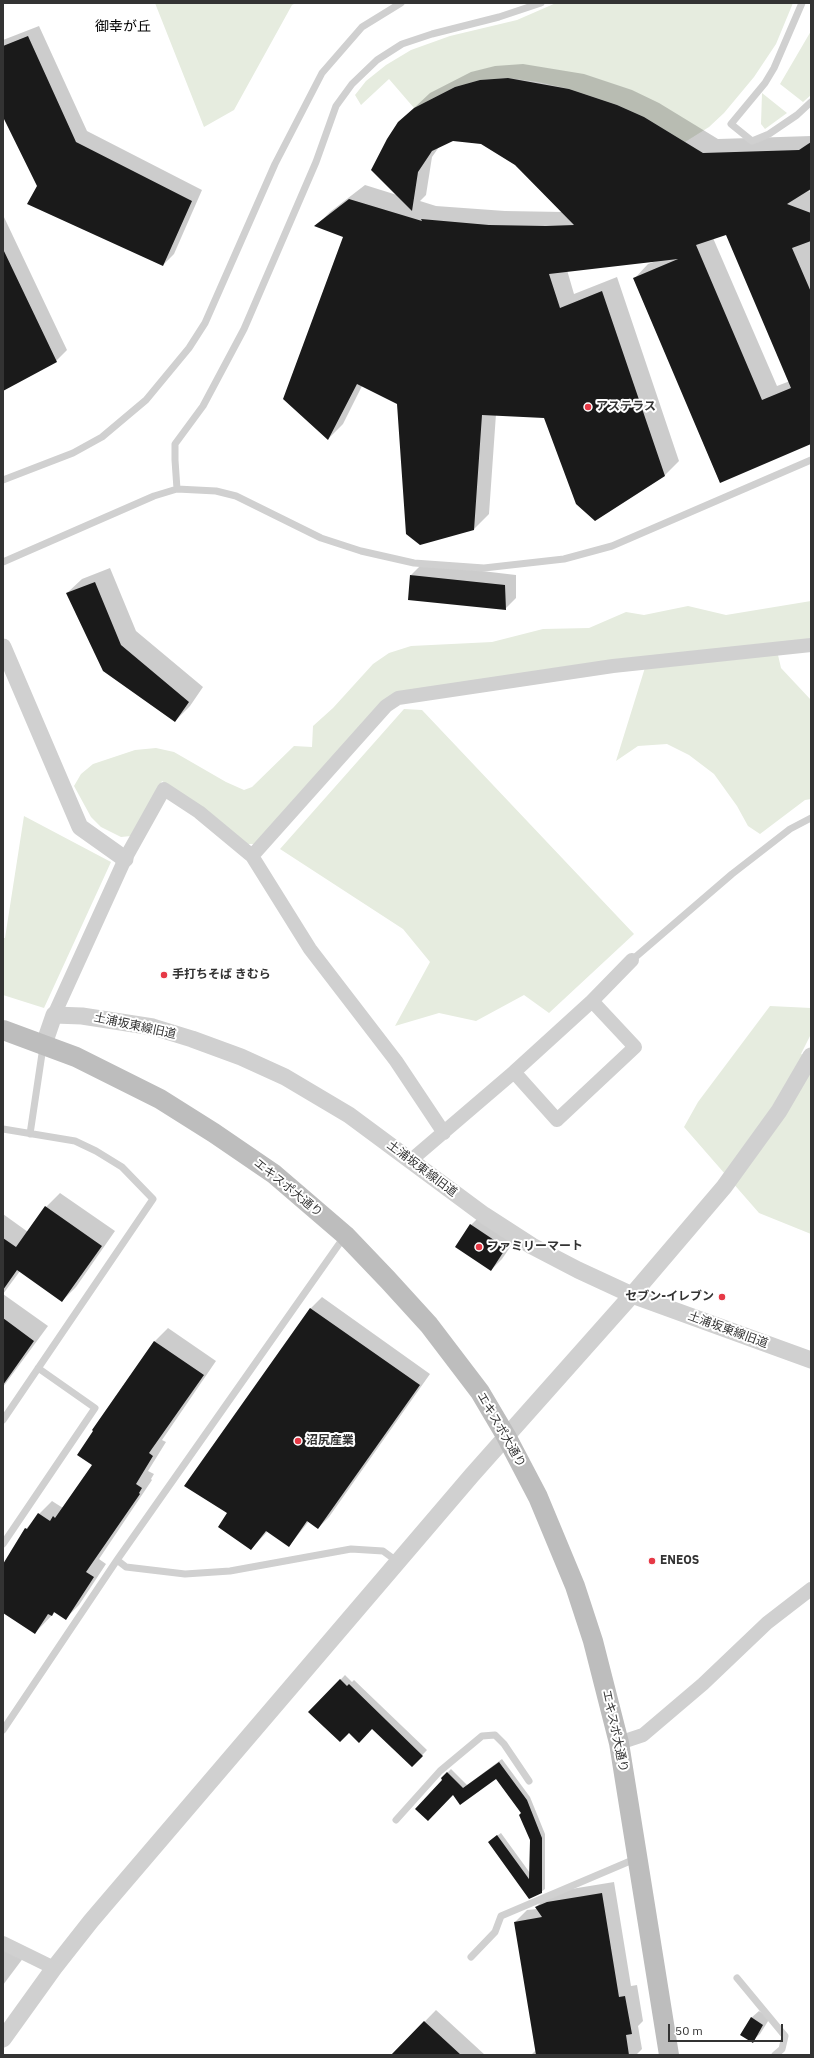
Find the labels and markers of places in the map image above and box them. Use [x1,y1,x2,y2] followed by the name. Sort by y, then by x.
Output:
[596,400,656,414] place label: アステラス
[583,402,593,412] marker: アステラス
[172,968,271,982] place label: 手打ちそば きむら
[159,970,169,980] marker: 手打ちそば きむら
[487,1240,583,1254] place label: ファミリーマート
[474,1242,484,1252] marker: ファミリーマート
[625,1290,714,1304] place label: セブン-イレブン
[717,1292,727,1302] marker: セブン-イレブン
[306,1434,354,1448] place label: 沼尻産業
[293,1436,303,1446] marker: 沼尻産業
[660,1554,699,1568] place label: ENEOS
[647,1556,657,1566] marker: ENEOS

